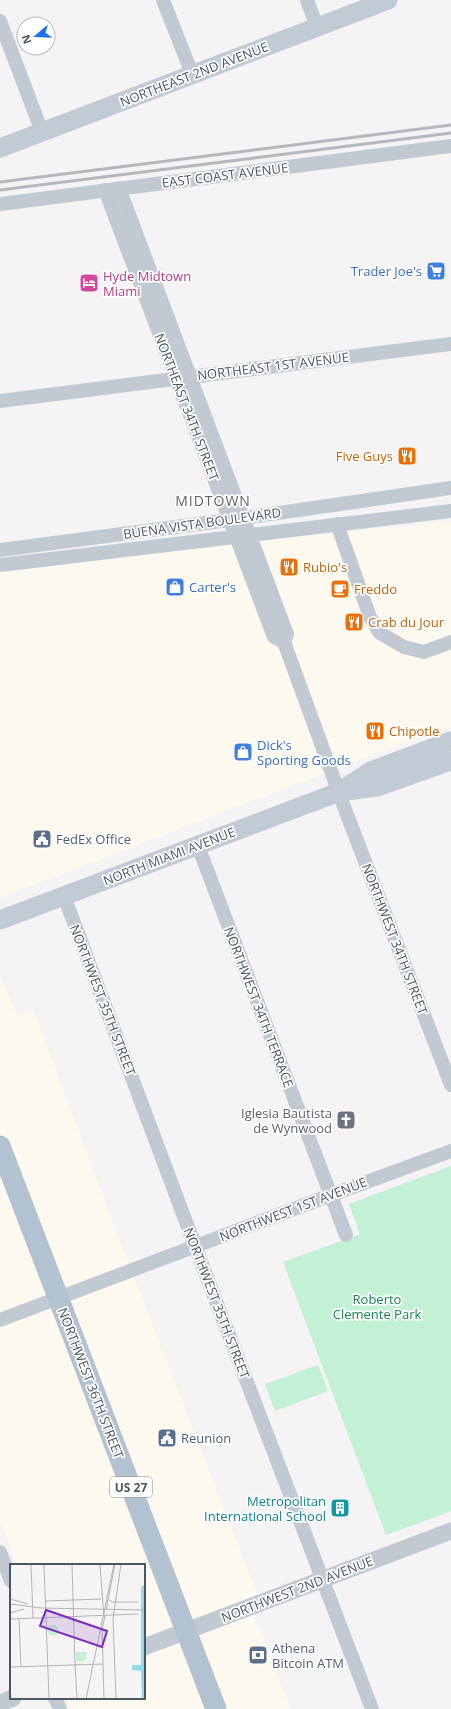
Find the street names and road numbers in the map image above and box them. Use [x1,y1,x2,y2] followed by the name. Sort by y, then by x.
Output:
[117,37,271,111] street label: NORTHEAST 2ND AVENUE
[161,158,289,192] street label: EAST COAST AVENUE
[151,331,224,484] street label: NORTHEAST 34TH STREET
[196,348,350,384] street label: NORTHEAST 1ST AVENUE
[122,503,282,543] street label: BUENA VISTA BOULEVARD
[100,823,238,889] street label: NORTH MIAMI AVENUE
[358,861,432,1018] street label: NORTHWEST 34TH STREET
[66,922,140,1079] street label: NORTHWEST 35TH STREET
[220,924,298,1090] street label: NORTHWEST 34TH TERRACE
[217,1173,369,1245] street label: NORTHWEST 1ST AVENUE
[180,1225,254,1382] street label: NORTHWEST 35TH STREET
[54,1305,128,1462] street label: NORTHWEST 36TH STREET
[110,1477,152,1497] road number: US 27
[218,1552,376,1626] street label: NORTHWEST 2ND AVENUE

